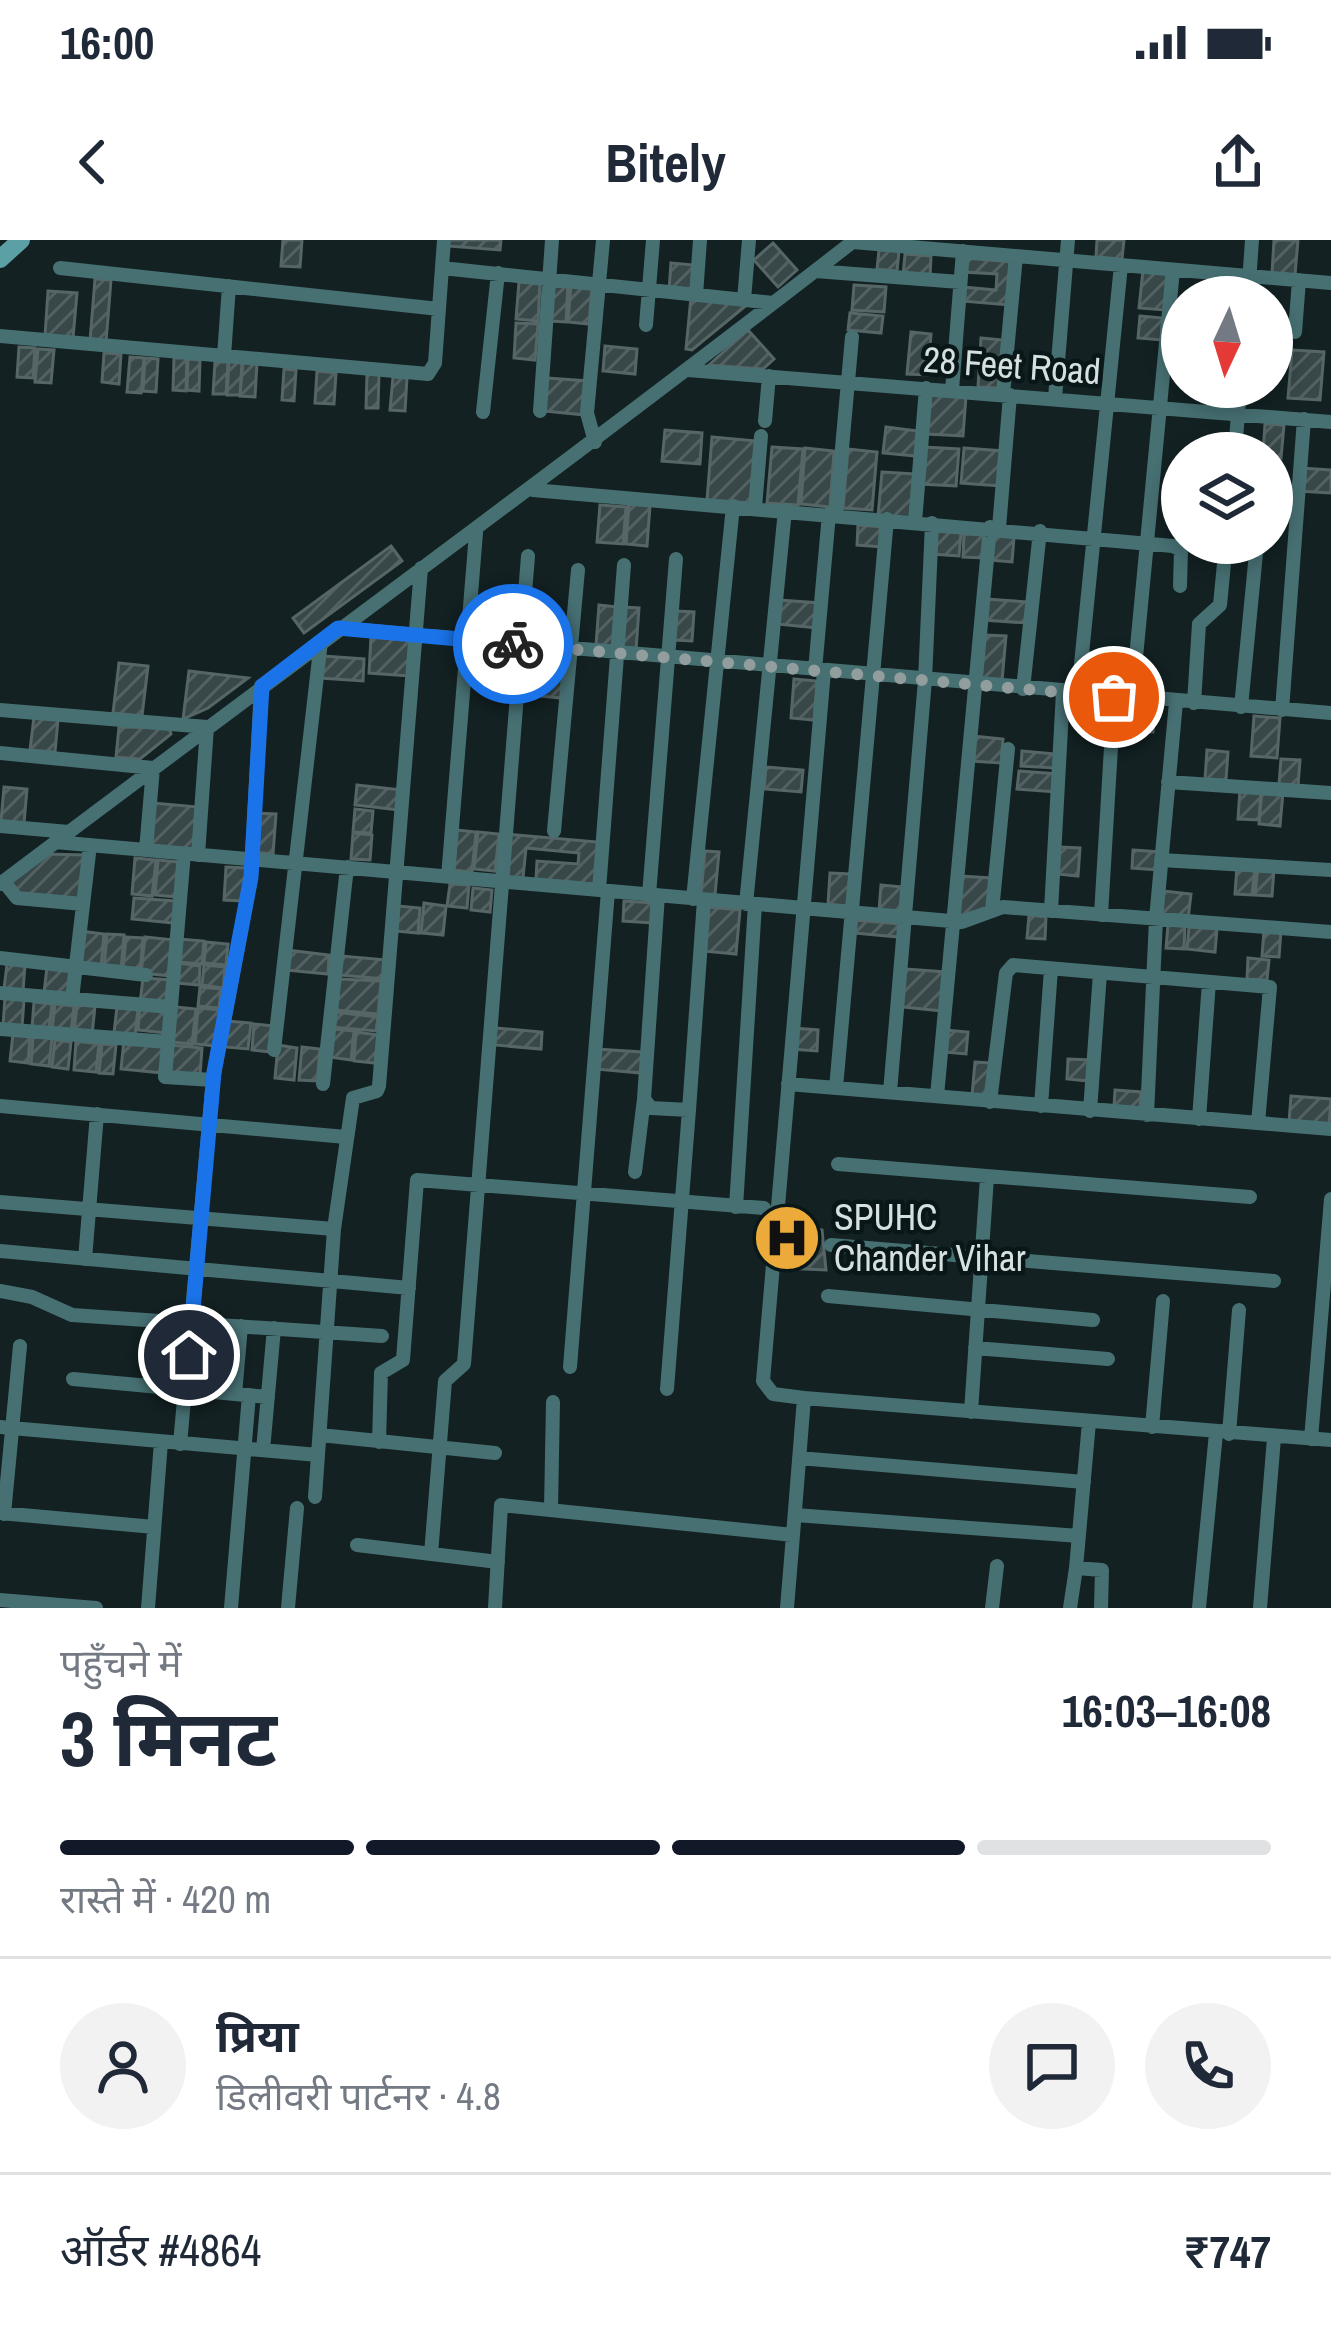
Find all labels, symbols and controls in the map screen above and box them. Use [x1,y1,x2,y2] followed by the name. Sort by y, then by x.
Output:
[60,12,154,73] text: 16:00
[605,126,726,199] text: Bitely
[60,129,126,195] icon: back
[1205,129,1271,195] icon: share
[1161,276,1293,408] north arrow
[1161,276,1293,564] map controls
[922,335,1102,395] street label: 28 Feet Road
[1161,432,1293,564] button: layers
[453,584,573,704] courier
[480,611,546,677] icon: bike
[1063,646,1165,748] pin
[1081,664,1147,730] icon: bag
[834,1193,1026,1282] place label: SPUHC Chander Vihar
[752,1203,822,1273] hospital icon: SPUHC Chander Vihar
[138,1304,240,1406] pin
[156,1322,222,1388] icon: home
[60,1637,182,1689] text: पहुँचने में
[1062,1680,1271,1741] text: 16:03–16:08
[60,1685,277,1790] text: 3 मिनट
[60,1873,271,1925] text: रास्ते में · 420 m
[60,2003,186,2129] button: person
[989,2003,1115,2129] button: chat
[1145,2003,1271,2129] button: phone
[216,2005,299,2066] text: प्रिया
[216,2070,501,2122] text: डिलीवरी पार्टनर · 4.8
[60,2219,261,2280] text: ऑर्डर #4864
[1183,2221,1271,2282] text: ₹747

